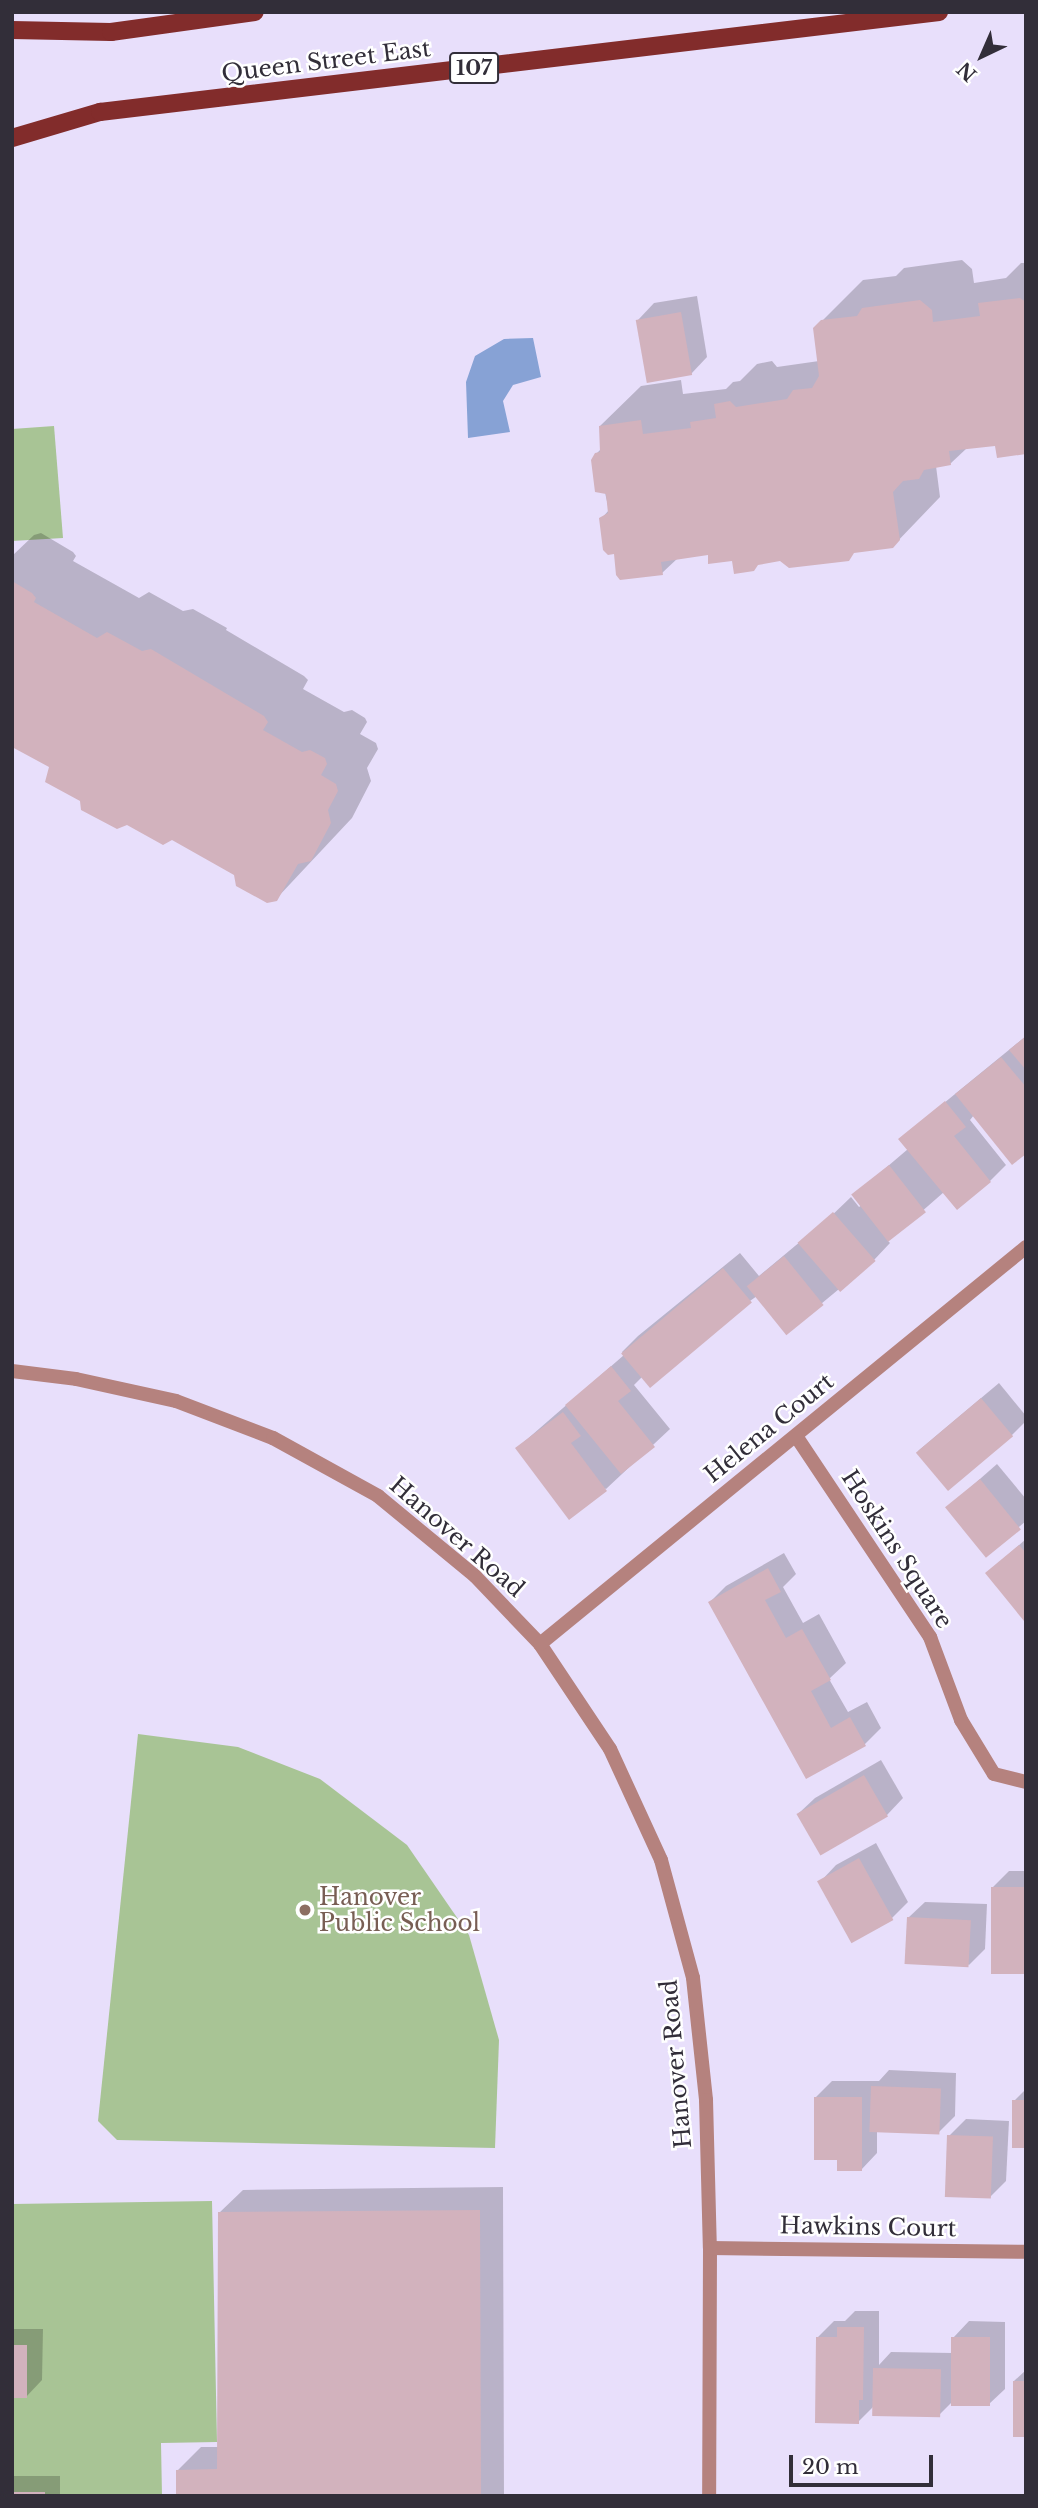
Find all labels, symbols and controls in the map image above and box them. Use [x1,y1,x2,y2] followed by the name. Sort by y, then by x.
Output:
[947,21,1017,91] north arrow
[220,34,432,88] street label: Queen Street East
[448,50,500,86] road number: 107
[953,57,981,86] text: N
[699,1367,839,1489] street label: Helena Court
[836,1465,958,1633] street label: Hoskins Square
[384,1471,530,1603] street label: Hanover Road
[319,1883,480,1937] place label: Hanover Public School
[297,1902,313,1918] marker: Hanover Public School
[655,1978,697,2150] street label: Hanover Road
[780,2212,956,2242] street label: Hawkins Court
[793,2442,936,2486] scale bar
[802,2454,859,2480] text: 20 m

